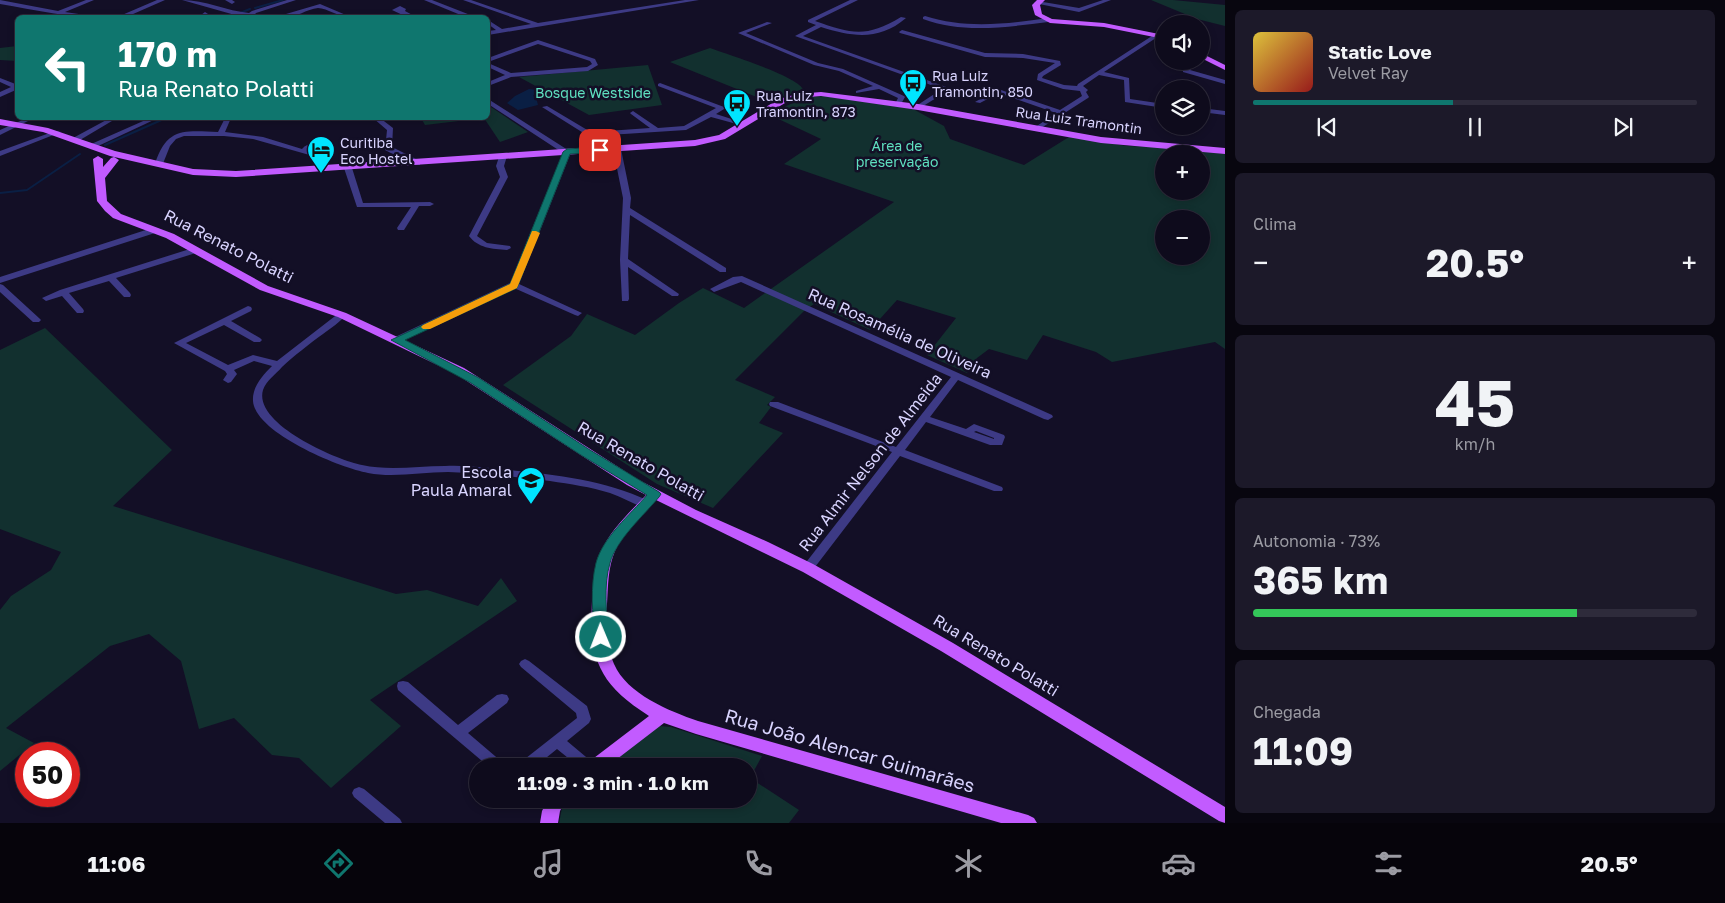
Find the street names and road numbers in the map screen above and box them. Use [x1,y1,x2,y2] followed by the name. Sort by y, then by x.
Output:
[1015,103,1143,137] street label: Rua Luiz Tramontin
[161,205,297,287] street label: Rua Renato Polatti
[805,283,995,383] street label: Rua Rosamélia de Oliveira
[794,369,946,555] street label: Rua Almir Nelson de Almeida
[574,417,708,505] street label: Rua Renato Polatti
[930,610,1062,700] street label: Rua Renato Polatti
[722,703,978,797] street label: Rua João Alencar Guimarães

